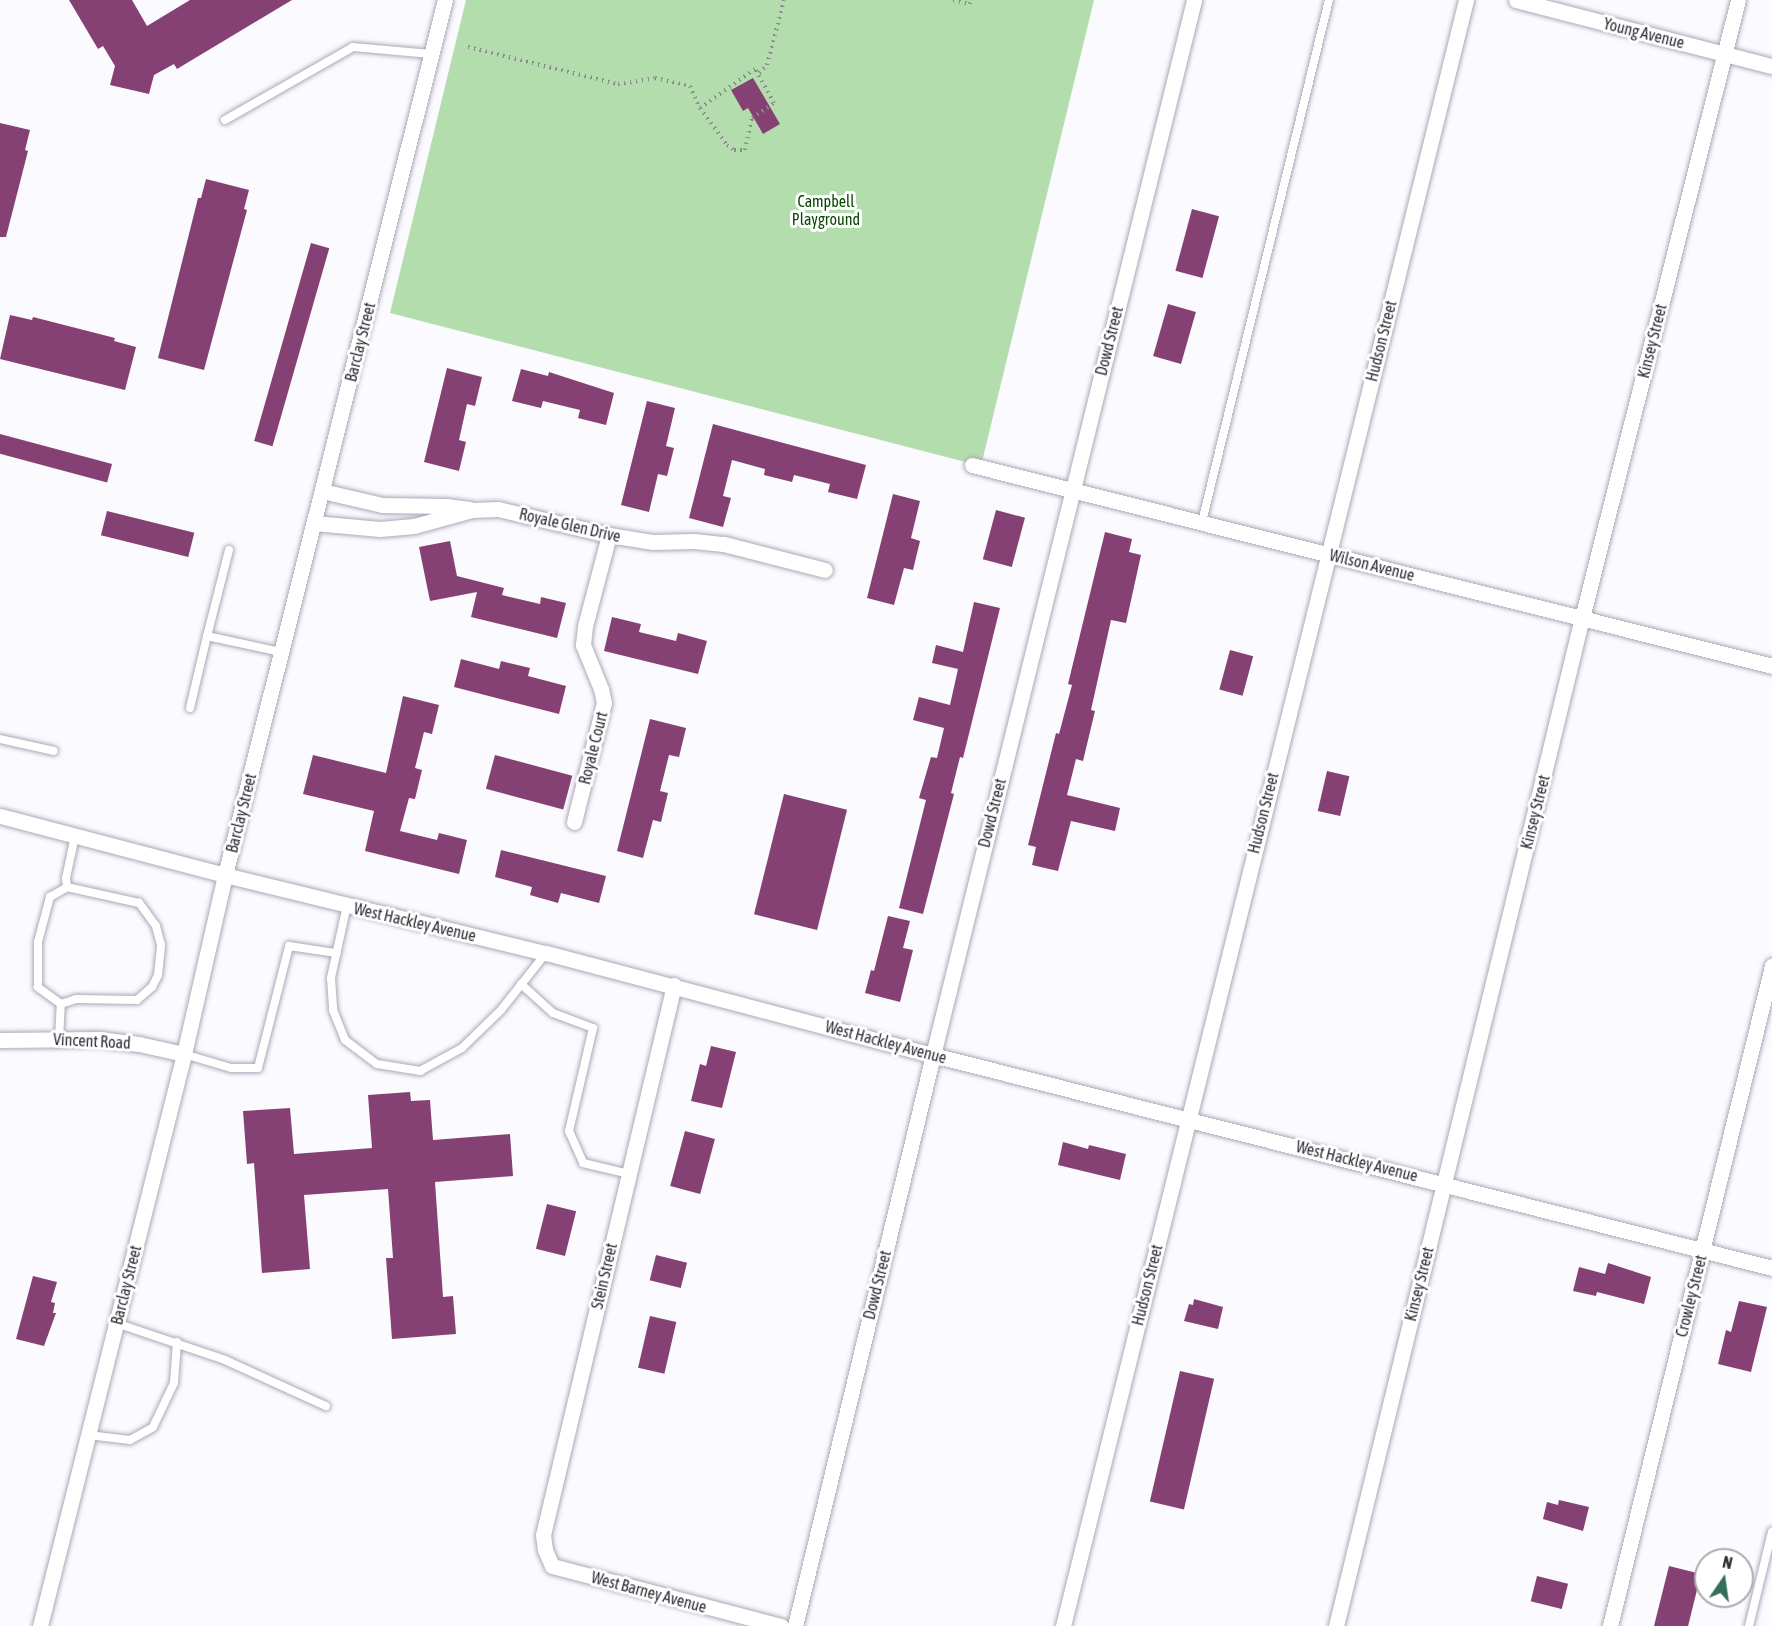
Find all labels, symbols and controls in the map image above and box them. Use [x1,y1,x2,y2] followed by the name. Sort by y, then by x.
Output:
[1602,14,1686,52] street label: Young Avenue
[792,191,860,229] park label: Campbell Playground
[1362,298,1400,384] street label: Hudson Street
[341,300,379,384] street label: Barclay Street
[1634,302,1670,380] street label: Kinsey Street
[1091,304,1127,378] street label: Dowd Street
[517,504,623,546] street label: Royale Glen Drive
[1328,545,1416,585] street label: Wilson Avenue
[575,710,611,786] street label: Royale Court
[1244,770,1282,856] street label: Hudson Street
[222,771,260,855] street label: Barclay Street
[1517,773,1553,851] street label: Kinsey Street
[974,776,1010,850] street label: Dowd Street
[352,899,478,945] street label: West Hackley Avenue
[823,1017,949,1067] street label: West Hackley Avenue
[53,1029,131,1053] street label: Vincent Road
[1294,1137,1420,1185] street label: West Hackley Avenue
[587,1241,621,1311] street label: Stein Street
[1128,1242,1166,1328] street label: Hudson Street
[107,1243,145,1327] street label: Barclay Street
[1401,1245,1437,1323] street label: Kinsey Street
[859,1248,895,1322] street label: Dowd Street
[1672,1253,1710,1339] street label: Crowley Street
[1694,1548,1754,1608] north arrow
[1721,1553,1734,1572] text: N
[589,1567,709,1617] street label: West Barney Avenue

